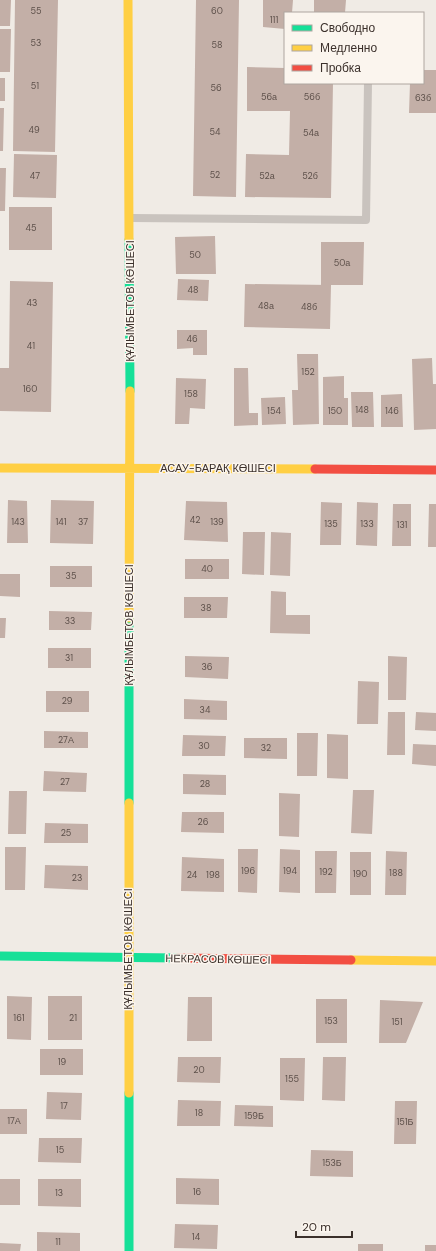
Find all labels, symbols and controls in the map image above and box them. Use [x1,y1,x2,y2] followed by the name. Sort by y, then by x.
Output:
[31,5,41,17] house number: 55
[211,5,223,17] house number: 60
[284,12,424,84] legend
[270,14,278,26] house number: 111
[320,20,375,36] text: Свободно
[31,37,41,49] house number: 53
[212,39,222,51] house number: 58
[320,40,377,56] text: Медленно
[320,60,361,76] text: Пробка
[31,80,39,92] house number: 51
[210,82,222,94] house number: 56
[261,91,277,103] house number: 56а
[304,91,320,103] house number: 56б
[415,92,431,104] house number: 63б
[28,124,40,136] house number: 49
[210,126,221,138] house number: 54
[303,127,319,139] house number: 54а
[210,169,220,181] house number: 52
[30,170,40,182] house number: 47
[259,170,275,182] house number: 52а
[302,170,318,182] house number: 52б
[26,222,36,234] house number: 45
[123,240,137,362] street label: ҚҰЛЫМБЕТОВ КӨШЕСІ
[189,249,201,261] house number: 50
[334,257,350,269] house number: 50а
[188,284,198,296] house number: 48
[27,297,37,309] house number: 43
[258,300,274,312] house number: 48а
[301,301,317,313] house number: 48б
[186,333,198,345] house number: 46
[27,340,35,352] house number: 41
[301,366,315,378] house number: 152
[23,383,37,395] house number: 160
[184,388,198,400] house number: 158
[355,404,369,416] house number: 148
[267,405,281,417] house number: 154
[328,405,342,417] house number: 150
[385,405,399,417] house number: 146
[160,461,276,475] street label: АСАУ-БАРАҚ КӨШЕСІ
[190,514,200,526] house number: 42
[11,516,25,528] house number: 143
[55,516,67,528] house number: 141
[78,516,88,528] house number: 37
[210,516,224,528] house number: 139
[324,518,338,530] house number: 135
[360,518,374,530] house number: 133
[397,519,408,531] house number: 131
[201,563,213,575] house number: 40
[122,564,136,686] street label: ҚҰЛЫМБЕТОВ КӨШЕСІ
[66,570,76,582] house number: 35
[201,602,211,614] house number: 38
[65,615,75,627] house number: 33
[65,652,73,664] house number: 31
[202,661,213,673] house number: 36
[62,695,73,707] house number: 29
[200,704,211,716] house number: 34
[58,734,74,746] house number: 27А
[198,740,210,752] house number: 30
[261,742,271,754] house number: 32
[60,776,70,788] house number: 27
[200,778,210,790] house number: 28
[198,816,209,828] house number: 26
[61,827,71,839] house number: 25
[241,865,255,877] house number: 196
[283,865,297,877] house number: 194
[319,866,333,878] house number: 192
[389,867,403,879] house number: 188
[353,868,367,880] house number: 190
[187,869,198,881] house number: 24
[206,869,220,881] house number: 198
[72,872,82,884] house number: 23
[121,888,135,1010] street label: ҚҰЛЫМБЕТОВ КӨШЕСІ
[165,951,271,967] street label: НЕКРАСОВ КӨШЕСІ
[13,1012,25,1024] house number: 161
[69,1012,77,1024] house number: 21
[324,1015,338,1027] house number: 153
[391,1016,403,1028] house number: 151
[58,1056,67,1068] house number: 19
[193,1064,205,1076] house number: 20
[285,1073,299,1085] house number: 155
[60,1100,68,1112] house number: 17
[195,1107,203,1119] house number: 18
[244,1110,264,1122] house number: 159Б
[7,1115,21,1127] house number: 17А
[396,1116,414,1128] house number: 151Б
[56,1144,64,1156] house number: 15
[322,1157,342,1169] house number: 153Б
[193,1186,202,1198] house number: 16
[55,1187,63,1199] house number: 13
[296,1213,352,1239] scale bar
[302,1219,331,1235] text: 20 m
[192,1231,201,1243] house number: 14
[55,1236,61,1248] house number: 11

